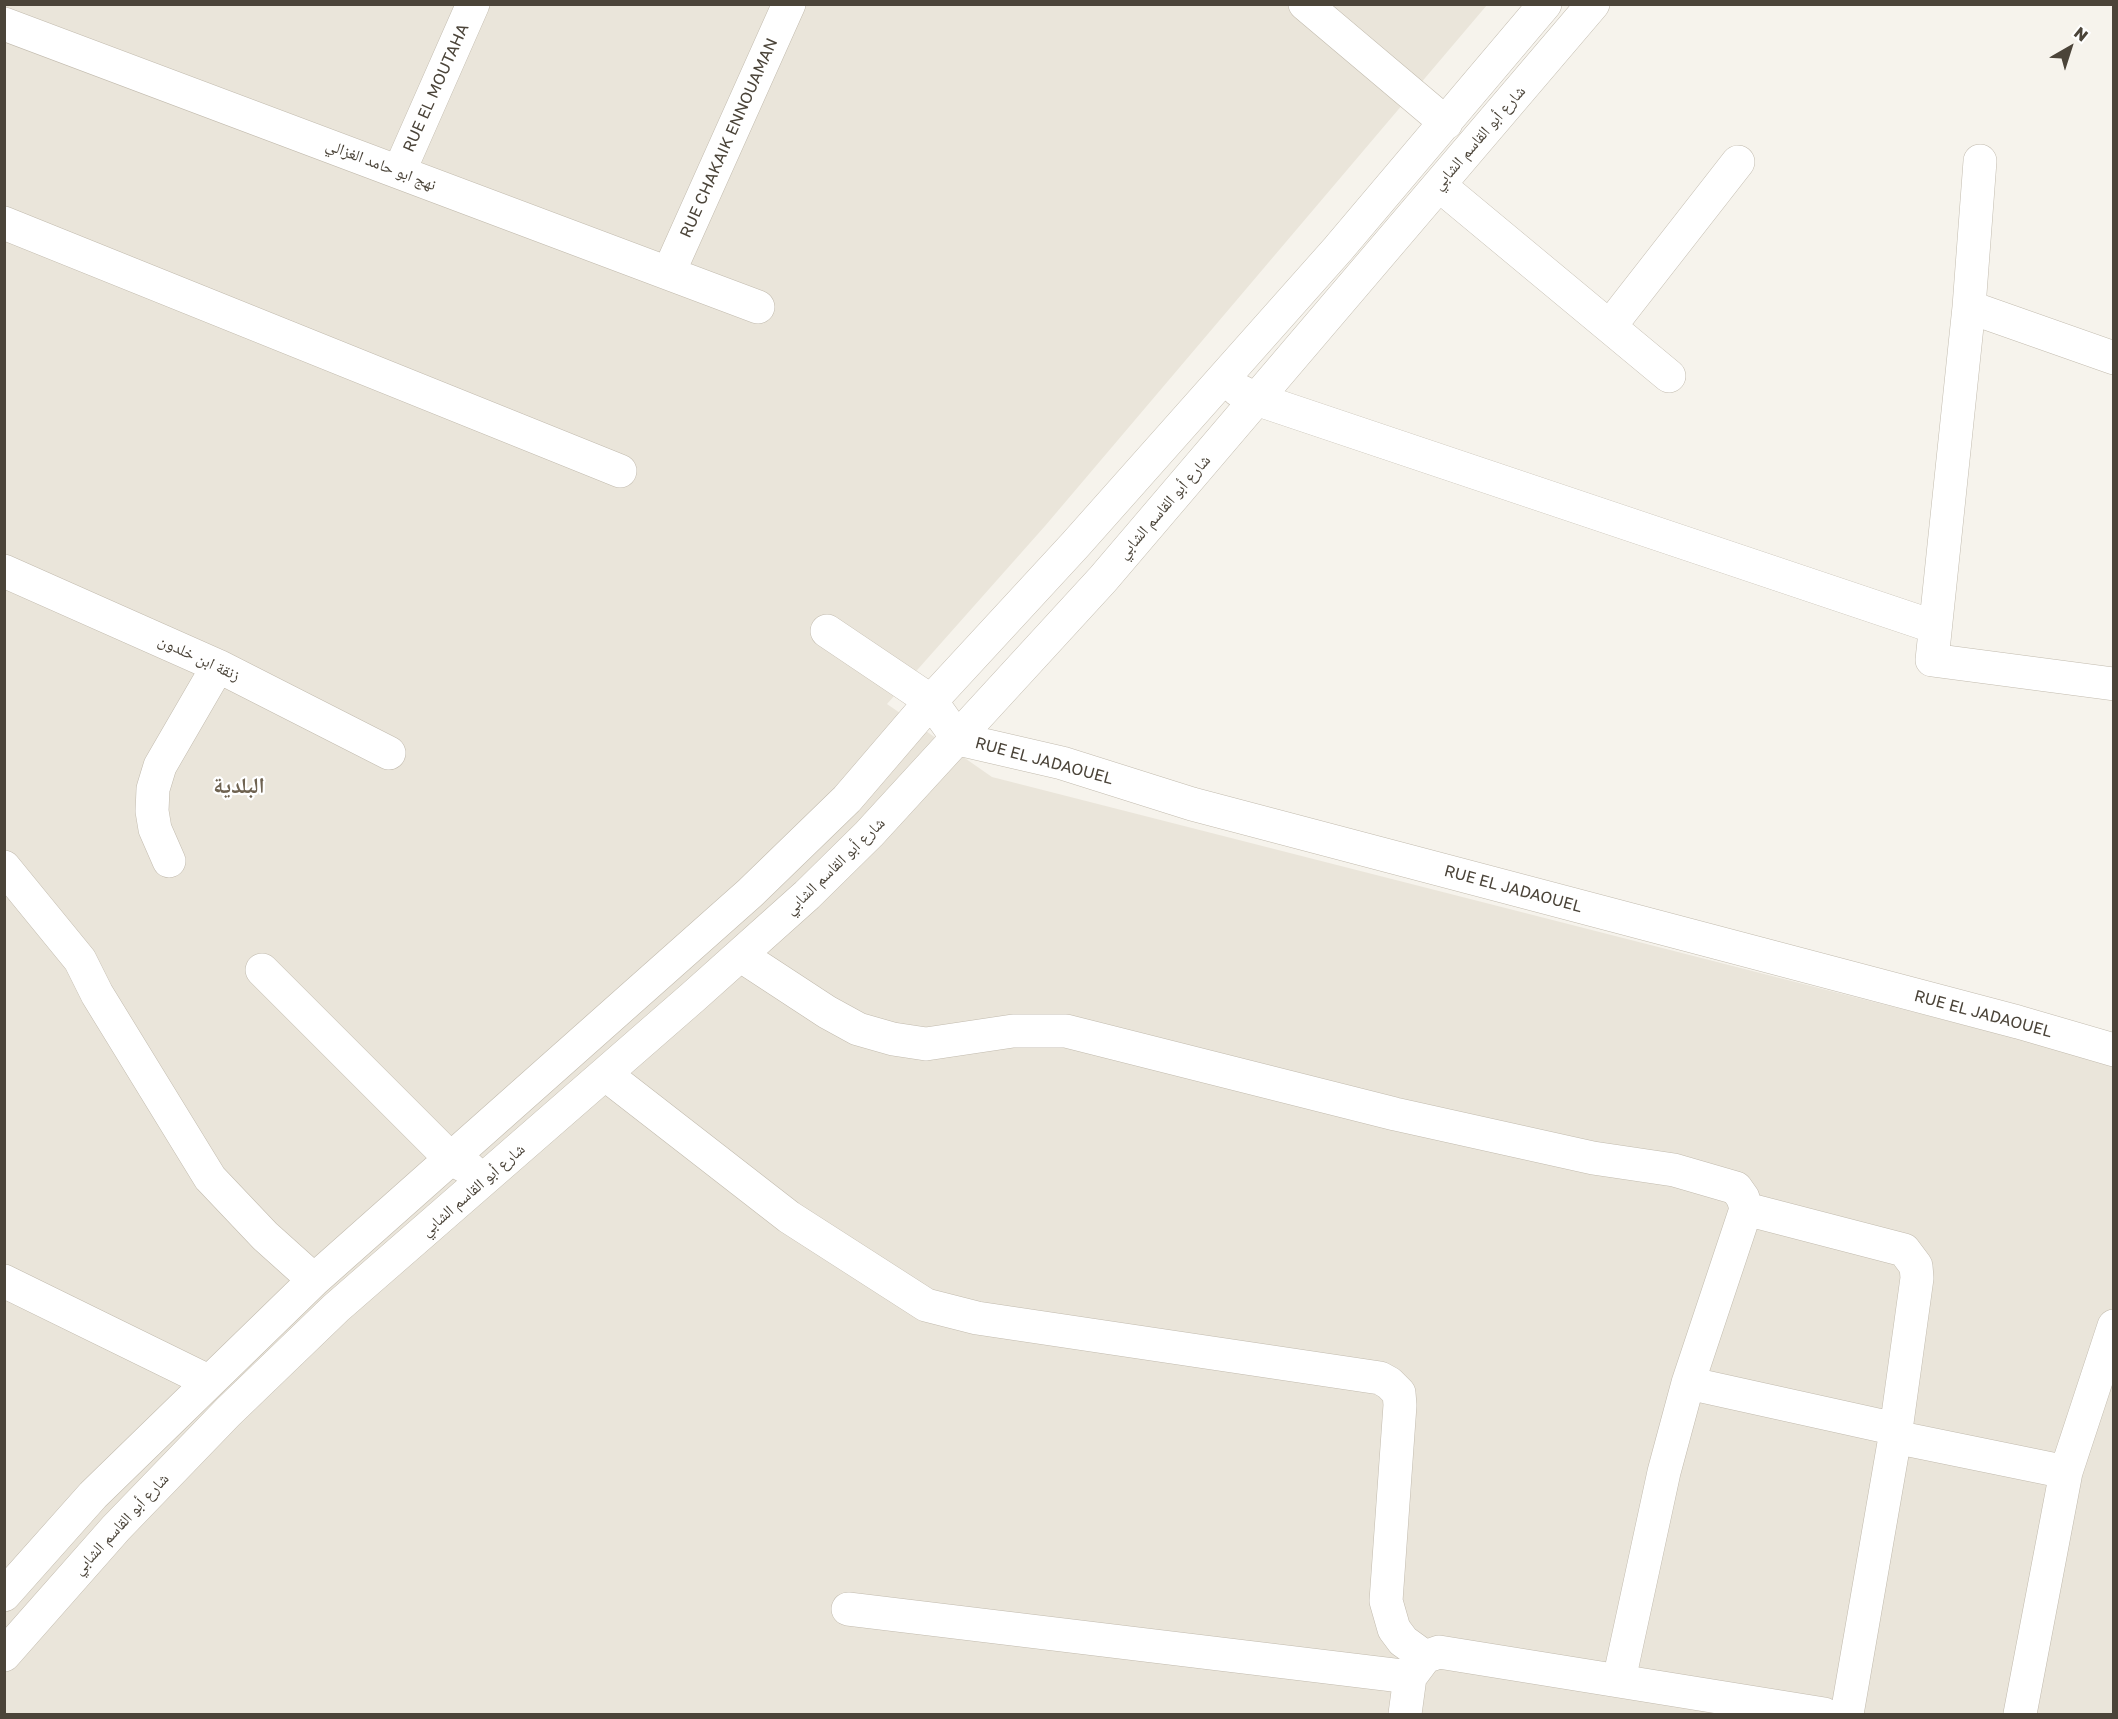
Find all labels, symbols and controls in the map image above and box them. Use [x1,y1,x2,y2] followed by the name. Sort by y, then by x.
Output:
[2040,18,2100,78] north arrow
[399,21,473,155] street label: RUE EL MOUTAHA
[2070,22,2092,46] text: N
[676,35,782,241] street label: RUE CHAKAIK ENNOUAMAN
[1429,82,1529,194] street label: شارع أبو القاسم الشابي
[323,135,439,195] street label: نهج ابو حامد الغزالي
[1114,451,1214,563] street label: شارع أبو القاسم الشابي
[155,631,243,685] street label: زنقة ابن خلدون
[973,733,1115,789] street label: RUE EL JADAOUEL
[213,773,265,799] district label: البلدية
[781,813,889,919] street label: شارع أبو القاسم الشابي
[1442,861,1584,917] street label: RUE EL JADAOUEL
[1912,986,2054,1042] street label: RUE EL JADAOUEL
[417,1140,529,1240] street label: شارع أبو القاسم الشابي
[69,1469,173,1579] street label: شارع أبو القاسم الشابي

